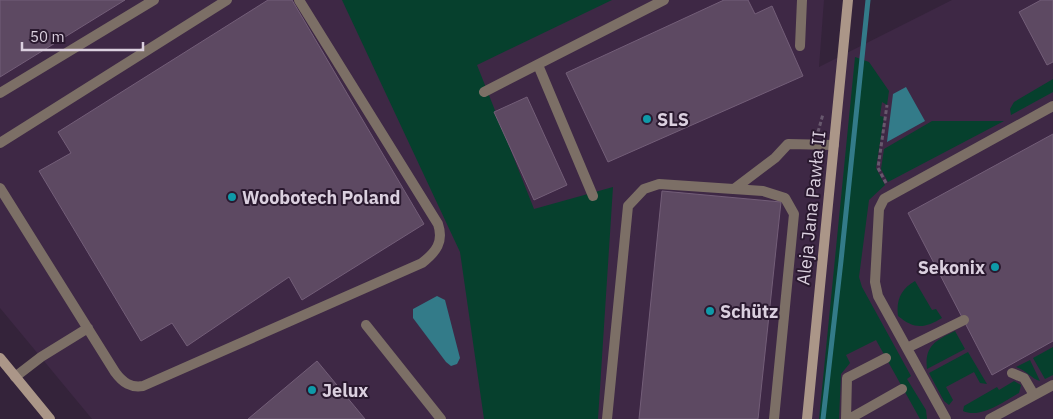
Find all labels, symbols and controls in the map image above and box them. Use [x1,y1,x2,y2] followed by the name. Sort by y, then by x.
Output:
[22,20,144,52] scale bar
[30,27,65,46] text: 50 m
[657,108,689,131] place label: SLS
[641,113,653,125] marker: SLS
[791,130,831,286] street label: Aleja Jana Pawła II
[242,186,401,209] place label: Woobotech Poland
[226,191,238,203] marker: Woobotech Poland
[918,256,985,279] place label: Sekonix
[989,261,1001,273] marker: Sekonix
[720,300,778,323] place label: Schütz
[704,305,716,317] marker: Schütz
[322,379,368,402] place label: Jelux
[306,384,318,396] marker: Jelux

